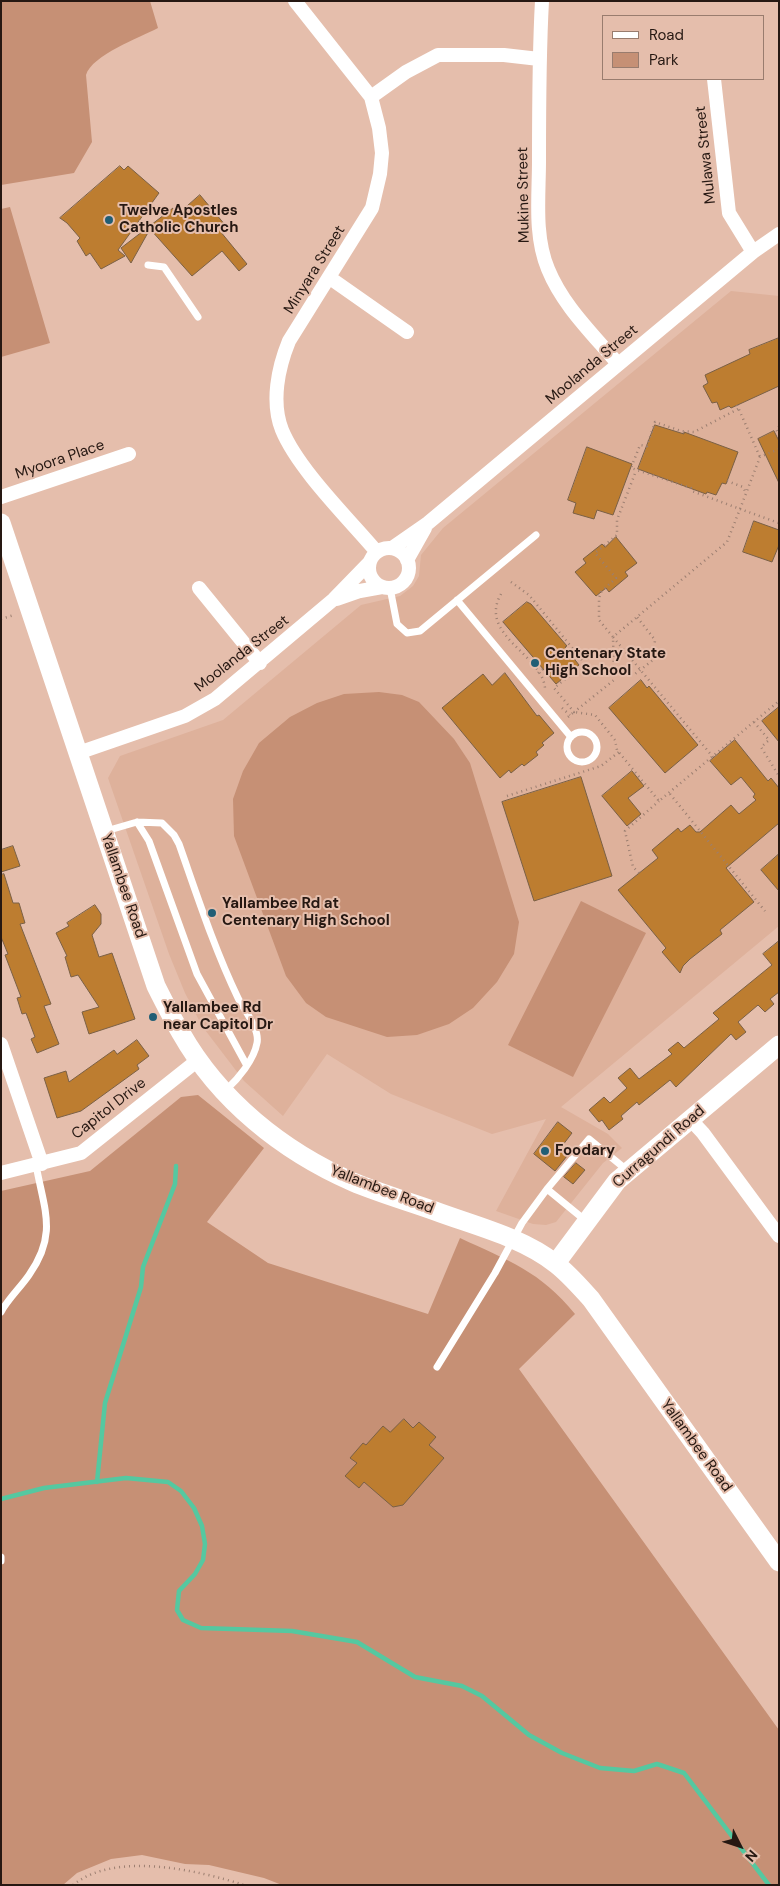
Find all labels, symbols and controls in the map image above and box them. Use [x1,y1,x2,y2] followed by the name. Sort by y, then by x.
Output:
[602,15,765,80] legend
[649,25,684,45] text: Road
[649,50,679,70] text: Park
[692,105,720,205] street label: Mulawa Street
[514,147,534,243] street label: Mukine Street
[119,202,238,237] place label: Twelve Apostles Catholic Church
[103,214,115,226] marker: Twelve Apostles Catholic Church
[281,222,349,318] street label: Minyara Street
[542,321,642,409] street label: Moolanda Street
[13,436,107,484] street label: Myoora Place
[191,612,293,696] street label: Moolanda Street
[545,645,666,680] place label: Centenary State High School
[529,657,541,669] marker: Centenary State High School
[97,831,149,941] street label: Yallambee Road
[222,895,390,930] place label: Yallambee Rd at Centenary High School
[206,907,218,919] marker: Yallambee Rd at Centenary High School
[163,999,273,1034] place label: Yallambee Rd near Capitol Dr
[147,1011,159,1023] marker: Yallambee Rd near Capitol Dr
[68,1074,150,1144] street label: Capitol Drive
[609,1102,709,1192] street label: Curragundi Road
[555,1142,615,1160] place label: Foodary
[539,1145,551,1157] marker: Foodary
[328,1162,436,1218] street label: Yallambee Road
[657,1396,735,1496] street label: Yallambee Road
[715,1821,765,1871] north arrow
[741,1846,761,1866] text: N

